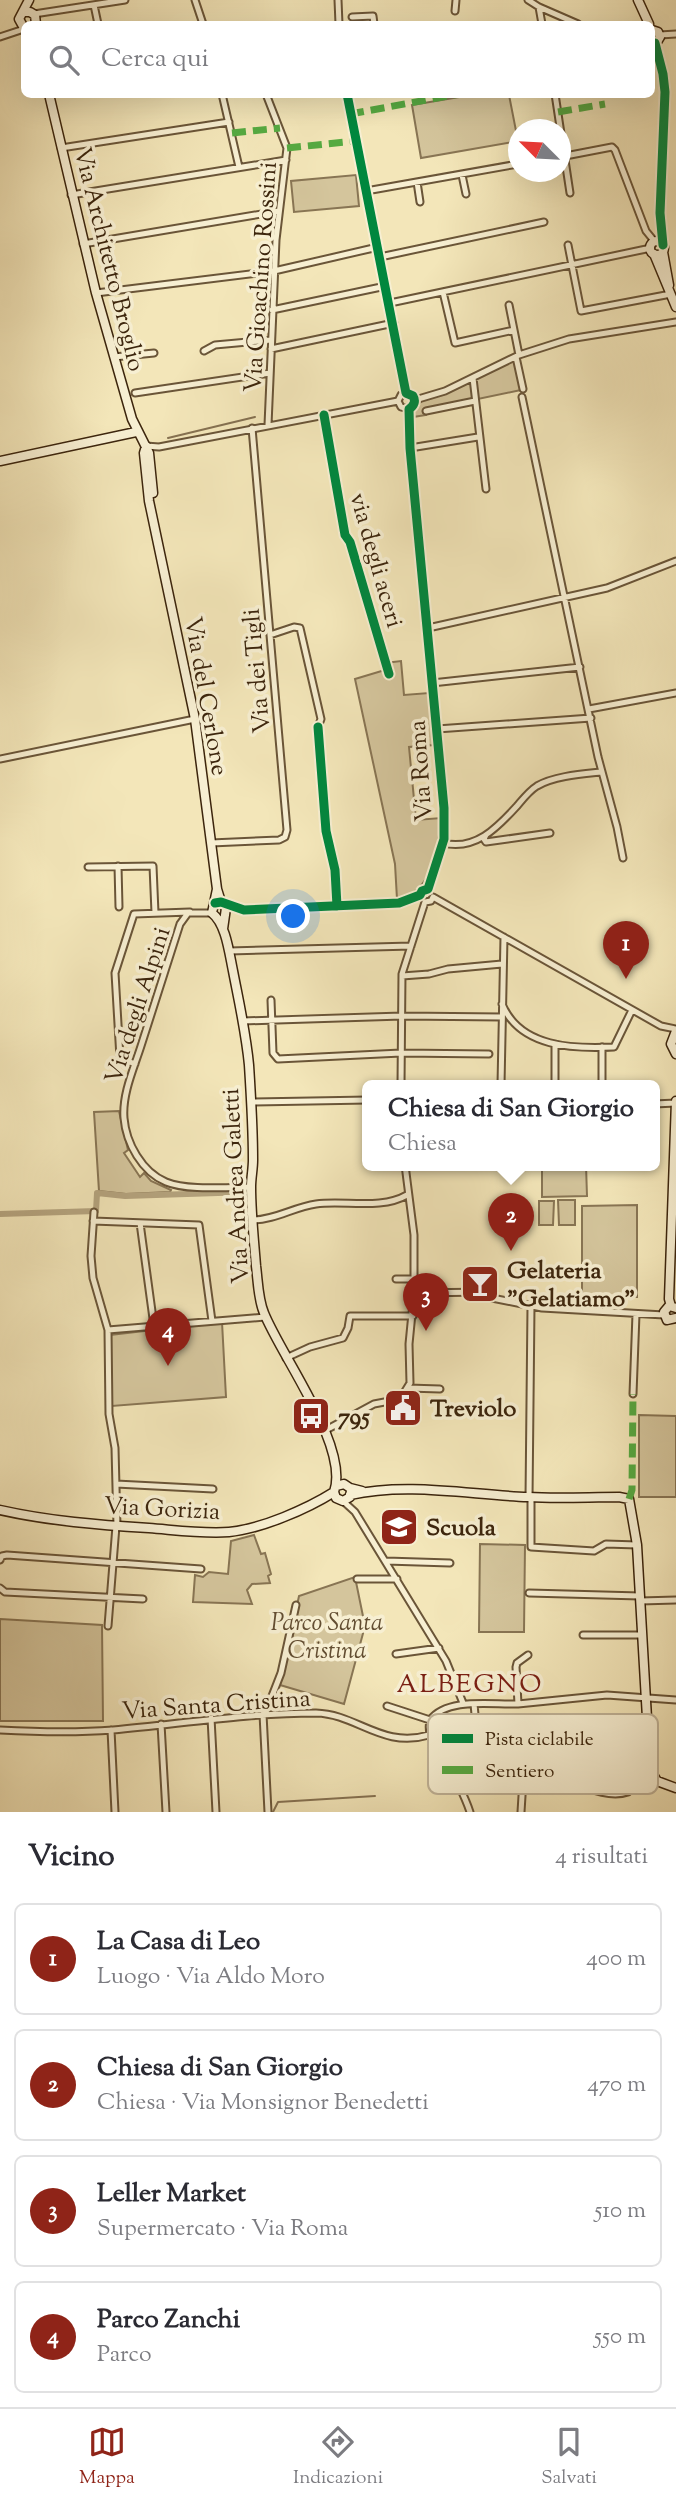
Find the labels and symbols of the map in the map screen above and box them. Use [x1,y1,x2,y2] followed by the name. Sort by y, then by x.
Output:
[508,119,571,182] north arrow
[64,144,152,375] street label: Via Architetto Broglio
[237,160,287,394] street label: Via Gioachino Rossini
[340,489,411,632] street label: via degli aceri
[236,607,280,735] street label: Via dei Tigli
[174,614,236,778] street label: Via del Cerlone
[401,719,442,823] street label: Via Roma
[276,899,310,933] your location
[603,921,649,979] pin: 1
[98,923,180,1088] street label: Via degli Alpini
[215,1087,259,1284] street label: Via Andrea Galetti
[488,1193,534,1251] pin: 2
[507,1255,635,1317] place label: Gelateria "Gelatiamo"
[459,1263,501,1305] bar icon: Gelateria "Gelatiamo"
[403,1273,449,1331] pin: 3
[145,1308,191,1366] pin: 4
[382,1387,424,1429] public building icon: Treviolo
[430,1393,516,1427] place label: Treviolo
[290,1395,332,1437] bus stop icon: 795
[338,1401,370,1435] place label: 795
[103,1490,221,1530] street label: Via Gorizia
[378,1506,420,1548] school or university icon: Scuola
[426,1512,497,1546] place label: Scuola
[271,1607,383,1669] park label: Parco Santa Cristina
[396,1667,544,1704] district label: ALBEGNO
[121,1682,312,1730] street label: Via Santa Cristina
[428,1714,658,1794] legend
[485,1727,594,1754] text: Pista ciclabile
[485,1759,554,1786] text: Sentiero

